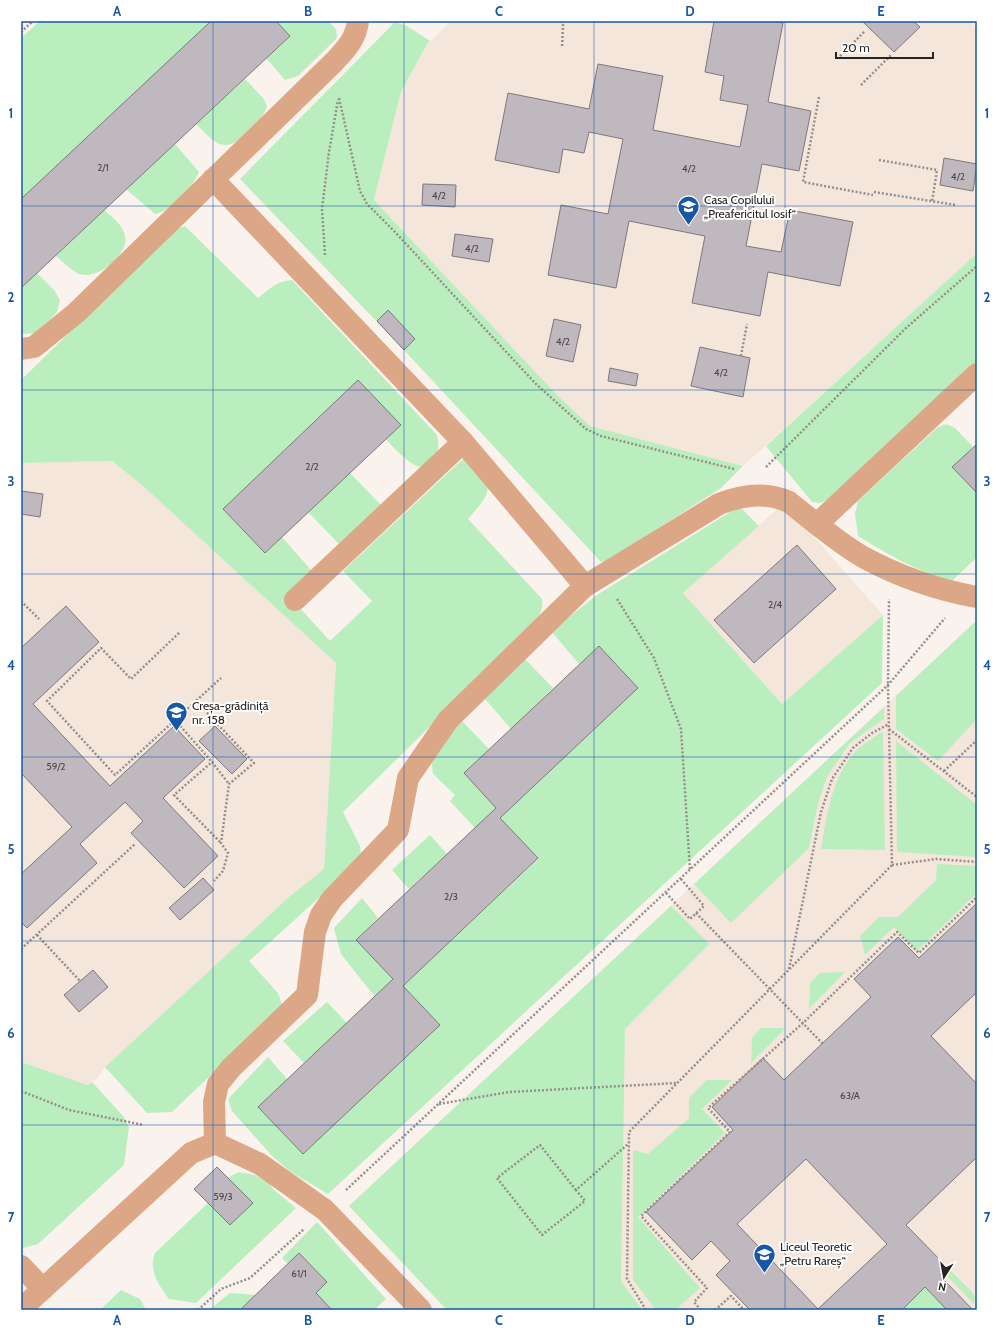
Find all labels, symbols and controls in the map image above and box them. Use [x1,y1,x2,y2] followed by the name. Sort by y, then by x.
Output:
[113,3,122,19] text: A
[304,3,312,19] text: B
[495,3,503,19] text: C
[685,3,695,19] text: D
[877,3,885,19] text: E
[836,34,933,60] scale bar
[842,40,870,55] text: 20 m
[9,105,13,121] text: 1
[985,105,989,121] text: 1
[97,161,109,174] house number: 2/1
[682,162,696,175] house number: 4/2
[951,170,965,183] house number: 4/2
[432,189,446,202] house number: 4/2
[704,192,796,221] place label: Casa Copilului „Preafericitul Iosif“
[675,194,701,227] school or university icon: Casa Copilului „Preafericitul Iosif“
[465,242,479,255] house number: 4/2
[8,289,15,305] text: 2
[984,289,991,305] text: 2
[556,335,570,348] house number: 4/2
[714,366,728,379] house number: 4/2
[305,460,319,473] house number: 2/2
[7,473,15,489] text: 3
[983,473,991,489] text: 3
[768,598,782,611] house number: 2/4
[7,657,15,673] text: 4
[983,657,991,673] text: 4
[192,698,269,727] place label: Creșa-grădiniță nr. 158
[164,700,190,733] school or university icon: Creșa-grădiniță nr. 158
[46,760,66,773] house number: 59/2
[8,841,15,857] text: 5
[984,841,991,857] text: 5
[444,890,458,903] house number: 2/3
[7,1025,15,1041] text: 6
[983,1025,991,1041] text: 6
[840,1089,861,1102] house number: 63/A
[213,1190,233,1203] house number: 59/3
[8,1209,15,1225] text: 7
[984,1209,991,1225] text: 7
[780,1239,852,1269] place label: Liceul Teoretic „Petru Rareș“
[752,1241,778,1274] school or university icon: Liceul Teoretic „Petru Rareș“
[924,1257,964,1297] north arrow
[291,1267,307,1280] house number: 61/1
[937,1279,947,1294] text: N
[113,1312,122,1328] text: A
[304,1312,312,1328] text: B
[495,1312,503,1328] text: C
[685,1312,695,1328] text: D
[877,1312,885,1328] text: E

